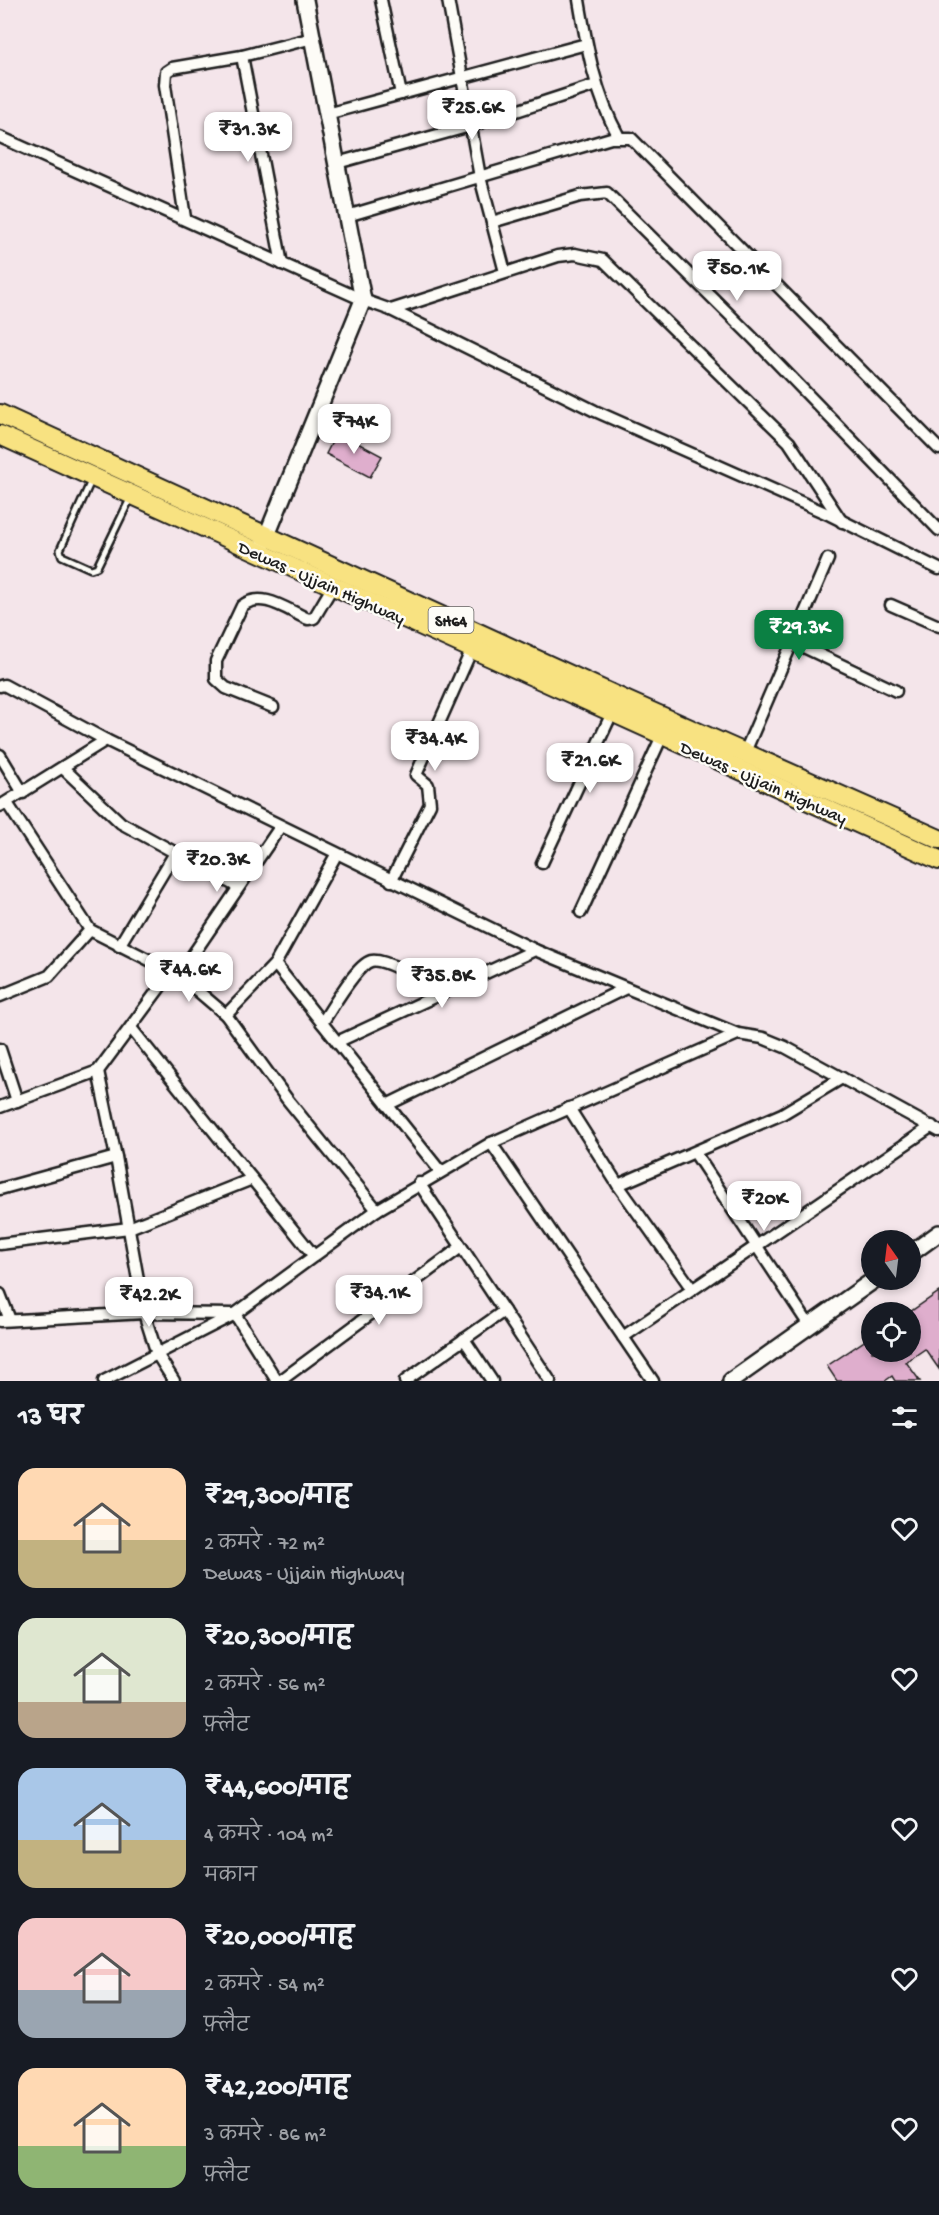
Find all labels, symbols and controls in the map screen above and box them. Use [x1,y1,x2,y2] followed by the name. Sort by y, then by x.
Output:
[423,90,521,141] pin: ₹25.6K
[441,98,503,121] text: ₹25.6K
[199,112,297,163] pin: ₹31.3K
[218,120,278,143] text: ₹31.3K
[688,251,786,302] pin: ₹50.1K
[707,259,767,282] text: ₹50.1K
[318,404,390,455] pin: ₹74K
[332,412,376,435] text: ₹74K
[233,538,408,631] street label: Dewas - Ujjain Highway
[428,607,474,633] road number: SH64
[750,610,848,661] pin: ₹29.3K
[768,618,830,641] text: ₹29.3K
[386,721,484,772] pin: ₹34.4K
[405,729,465,752] text: ₹34.4K
[675,738,850,831] street label: Dewas - Ujjain Highway
[541,743,639,794] pin: ₹21.6K
[560,751,620,774] text: ₹21.6K
[168,842,266,893] pin: ₹20.3K
[186,850,248,873] text: ₹20.3K
[140,952,238,1003] pin: ₹44.6K
[393,958,491,1009] pin: ₹35.8K
[159,960,219,983] text: ₹44.6K
[411,966,473,989] text: ₹35.8K
[728,1181,800,1232] pin: ₹20K
[741,1189,787,1212] text: ₹20K
[861,1230,921,1290] north arrow
[861,1230,921,1362] map controls
[330,1275,428,1326] pin: ₹34.1K
[100,1277,198,1328] pin: ₹42.2K
[350,1283,408,1306] text: ₹34.1K
[119,1285,179,1308] text: ₹42.2K
[861,1302,921,1362] button: locate
[888,1401,921,1434] icon: filters
[18,1404,83,1435] text: 13 घर
[204,1483,351,1514] text: ₹29,300/माह
[66,1492,138,1564] icon: home
[888,1512,921,1545] icon: heart
[204,1534,325,1557] text: 2 कमरे · 72 m²
[204,1564,404,1587] text: Dewas - Ujjain Highway
[204,1624,353,1655] text: ₹20,300/माह
[66,1642,138,1714] icon: home
[888,1662,921,1695] icon: heart
[204,1675,325,1698] text: 2 कमरे · 56 m²
[204,1716,250,1739] text: फ़्लैट
[204,1774,349,1805] text: ₹44,600/माह
[66,1792,138,1864] icon: home
[888,1812,921,1845] icon: heart
[204,1825,333,1848] text: 4 कमरे · 104 m²
[204,1866,257,1889] text: मकान
[204,1924,354,1955] text: ₹20,000/माह
[66,1942,138,2014] icon: home
[888,1962,921,1995] icon: heart
[204,1975,325,1998] text: 2 कमरे · 54 m²
[204,2016,250,2039] text: फ़्लैट
[204,2074,349,2105] text: ₹42,200/माह
[66,2092,138,2164] icon: home
[888,2112,921,2145] icon: heart
[204,2125,326,2148] text: 3 कमरे · 86 m²
[204,2166,250,2189] text: फ़्लैट

